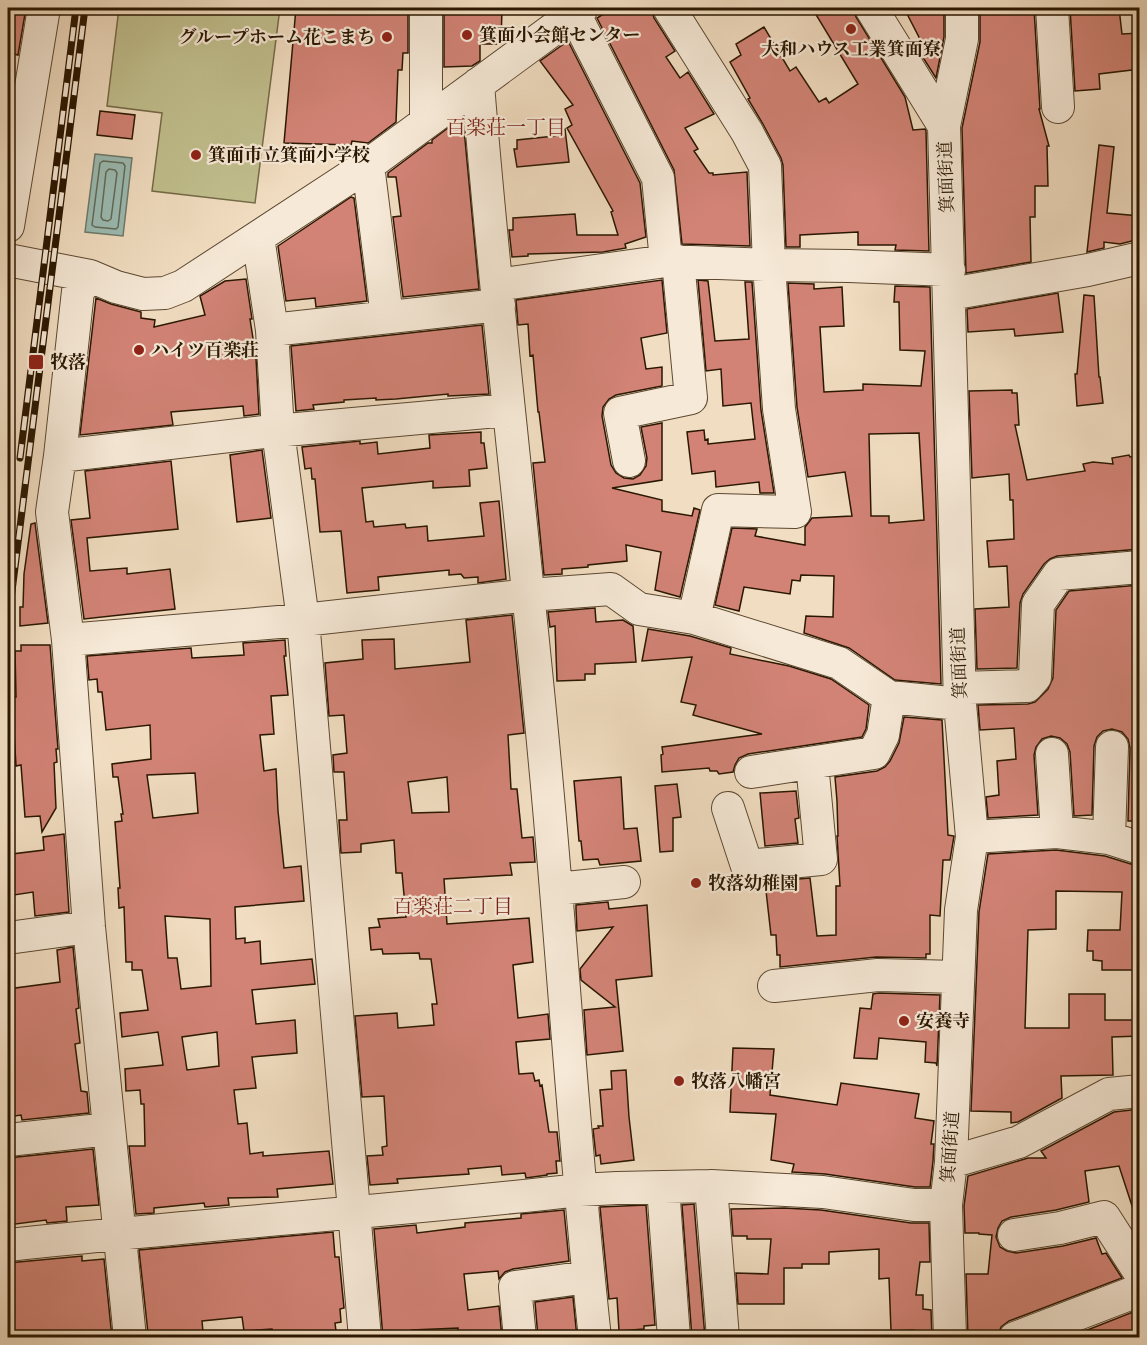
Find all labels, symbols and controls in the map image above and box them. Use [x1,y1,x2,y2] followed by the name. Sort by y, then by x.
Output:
[844,22,858,36] marker: 大和ハウス工業箕面寮
[479,25,640,45] place label: 箕面小会館センター
[178,27,375,47] place label: グループホーム花こまち
[460,28,474,42] marker: 箕面小会館センター
[380,30,394,44] marker: グループホーム花こまち
[761,39,941,59] place label: 大和ハウス工業箕面寮
[446,117,566,139] district label: 百楽荘一丁目
[935,141,957,213] street label: 箕面街道
[208,145,370,165] place label: 箕面市立箕面小学校
[189,148,203,162] marker: 箕面市立箕面小学校
[151,340,259,360] place label: ハイツ百楽荘
[132,343,146,357] marker: ハイツ百楽荘
[50,352,86,372] place label: 牧落
[27,353,45,371] marker: 牧落
[948,627,970,699] street label: 箕面街道
[708,873,798,893] place label: 牧落幼稚園
[689,876,703,890] marker: 牧落幼稚園
[393,896,513,918] district label: 百楽荘二丁目
[916,1011,970,1031] place label: 安養寺
[897,1014,911,1028] marker: 安養寺
[691,1071,781,1091] place label: 牧落八幡宮
[672,1074,686,1088] marker: 牧落八幡宮
[938,1110,962,1184] street label: 箕面街道

